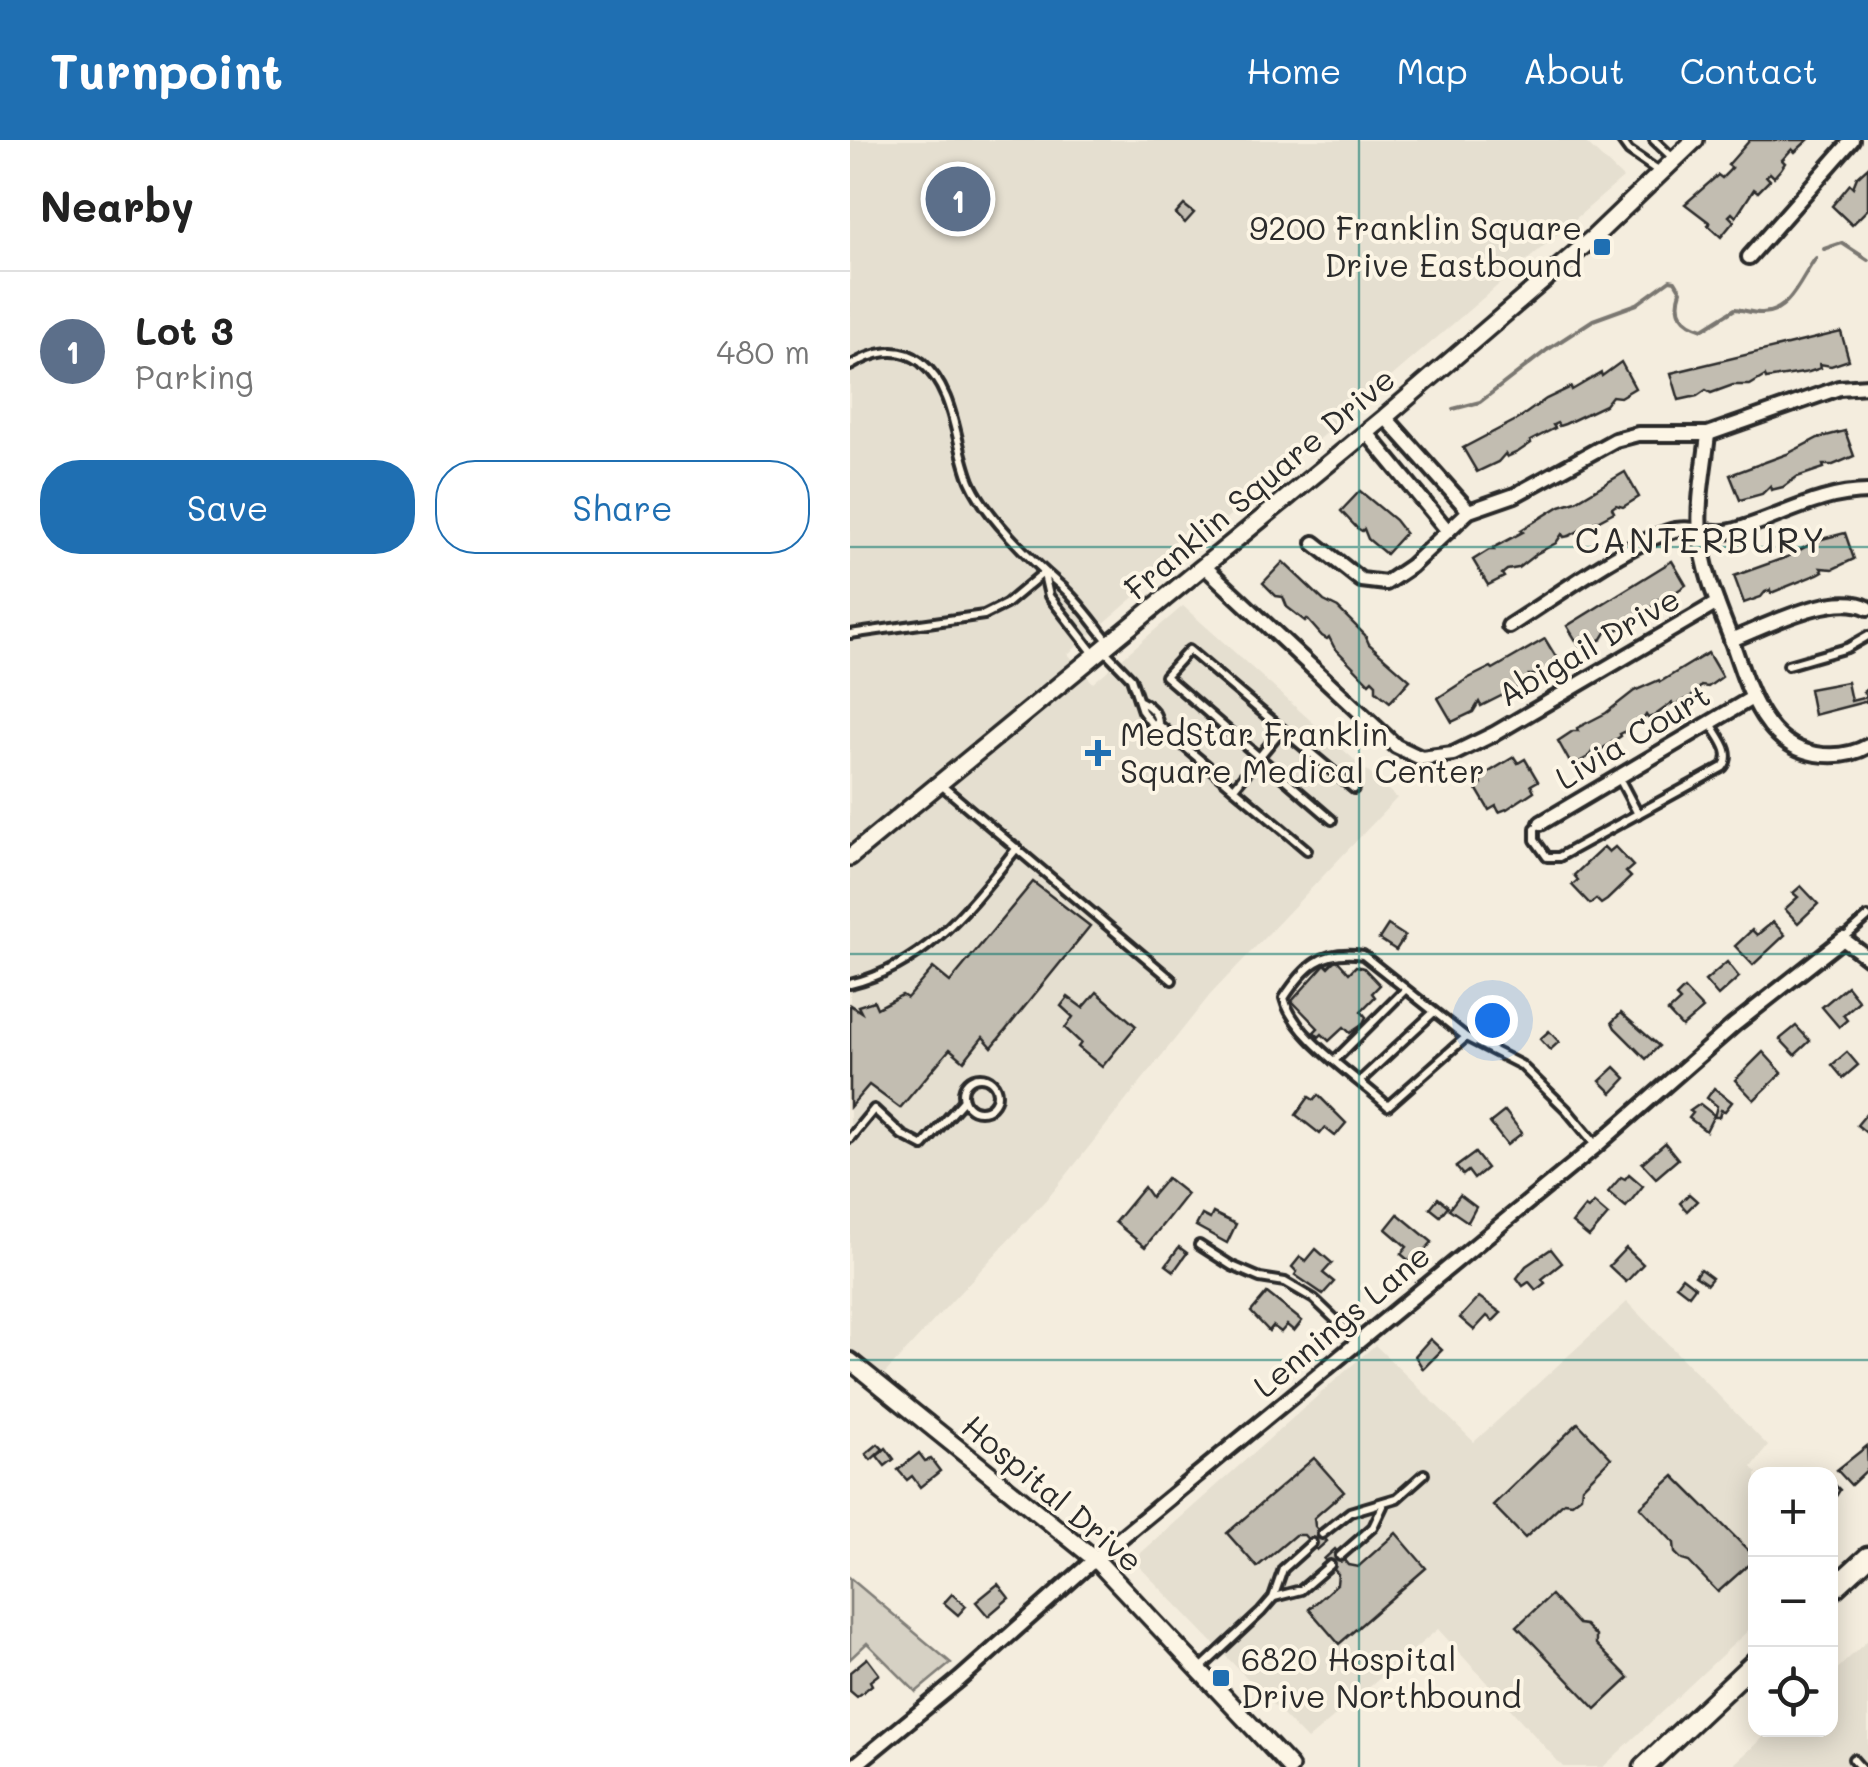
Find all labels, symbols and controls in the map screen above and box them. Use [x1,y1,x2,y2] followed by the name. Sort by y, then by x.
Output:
[50,39,283,101] text: Turnpoint
[1246,47,1342,93] text: Home
[1397,47,1468,93] text: Map
[1523,47,1625,93] text: About
[1680,47,1818,93] text: Contact
[926,162,990,236] pin: 1
[40,178,194,233] text: Nearby
[1249,206,1582,285] place label: 9200 Franklin Square Drive Eastbound
[1591,236,1613,258] marker: 9200 Franklin Square Drive Eastbound
[135,305,233,355] text: Lot 3
[65,330,80,372] text: 1
[716,330,810,372] text: 480 m
[135,355,254,397] text: Parking
[1115,357,1403,608] street label: Franklin Square Drive
[40,460,415,554] button: Save
[435,460,810,554] button: Share
[1575,516,1827,562] district label: CANTERBURY
[1489,576,1687,714] street label: Abigail Drive
[1547,673,1717,798] street label: Livia Court
[1120,712,1485,791] place label: MedStar Franklin Square Medical Center
[1085,740,1111,766] marker: MedStar Franklin Square Medical Center
[1467,995,1518,1046] your location
[1244,1233,1438,1406] street label: Lennings Lane
[954,1404,1152,1580] street label: Hospital Drive
[1748,1467,1838,1737] map controls
[1748,1467,1838,1557] button: +
[1748,1557,1838,1647] button: −
[1241,1637,1521,1716] place label: 6820 Hospital Drive Northbound
[1748,1647,1838,1737] button: locate
[1210,1667,1232,1689] marker: 6820 Hospital Drive Northbound

